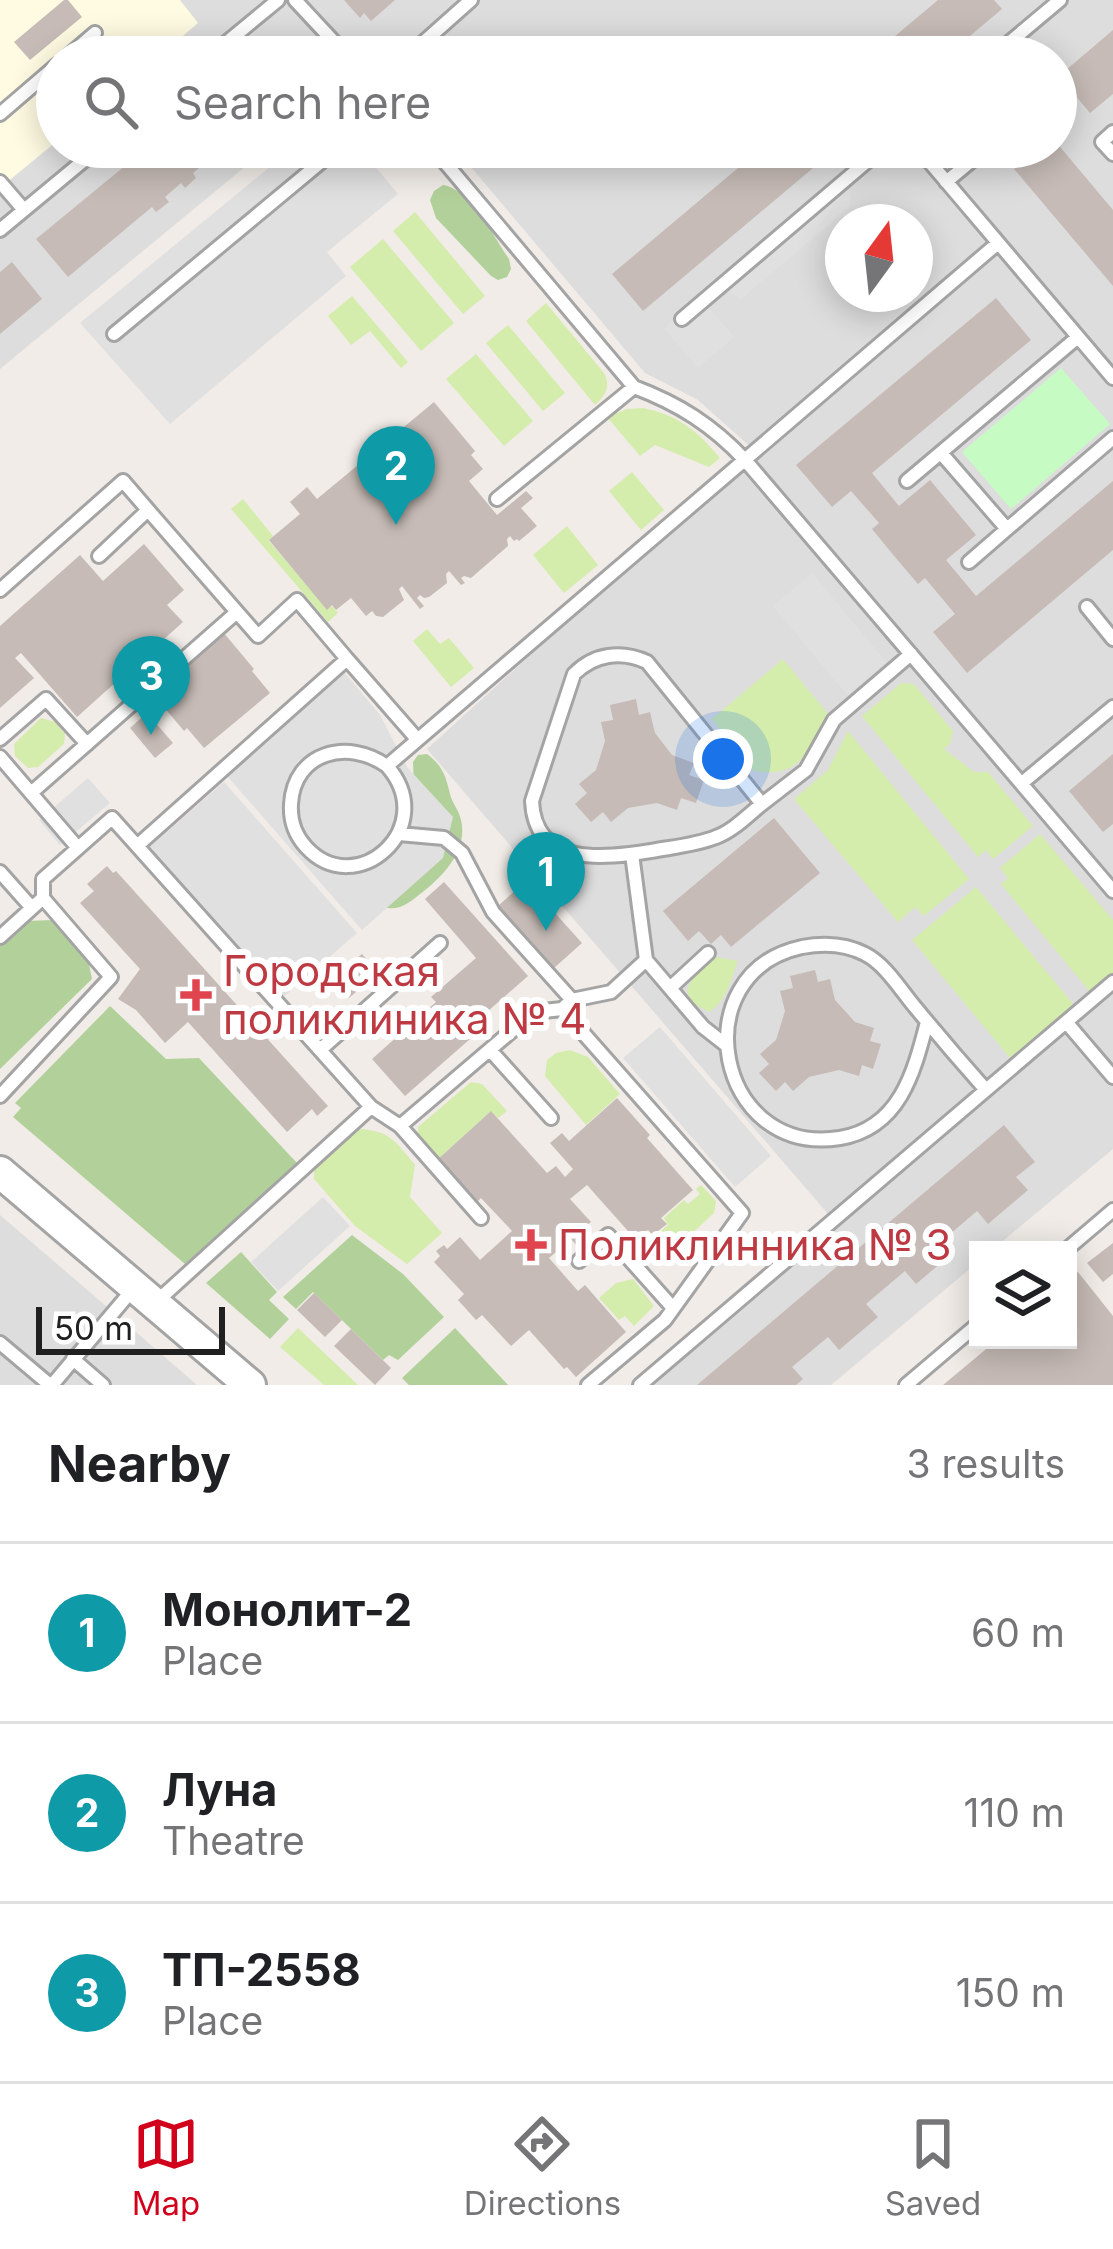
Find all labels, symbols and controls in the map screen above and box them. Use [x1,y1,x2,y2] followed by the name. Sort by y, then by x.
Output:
[36,36,1077,168] search box
[78,69,144,135] icon: search
[174,75,431,130] text: Search here
[825,204,933,312] north arrow
[357,426,435,525] pin: 2
[112,636,190,735] pin: 3
[693,729,753,789] your location
[507,832,585,931] pin: 1
[223,945,586,1044] place label: Городская поликлиника № 4
[180,979,212,1011] marker: Городская поликлиника № 4
[558,1219,951,1270] place label: Поликлинника № 3
[515,1229,547,1261] marker: Поликлинника № 3
[969,1241,1077,1349] map controls
[969,1241,1077,1349] button: layers
[36,1301,225,1354] scale bar
[54,1308,133,1348] text: 50 m
[48,1433,231,1494] text: Nearby
[907,1440,1065,1487] text: 3 results
[162,1582,412,1637] text: Монолит-2
[79,1609,95,1656] text: 1
[971,1609,1065,1656] text: 60 m
[162,1637,263,1684] text: Place
[162,1762,277,1817] text: Луна
[75,1789,99,1836] text: 2
[964,1789,1065,1836] text: 110 m
[162,1817,305,1864] text: Theatre
[162,1942,361,1997] text: ТП-2558
[74,1969,100,2016] text: 3
[956,1969,1065,2016] text: 150 m
[162,1997,263,2044] text: Place
[132,2111,200,2223] tab: Map
[464,2111,621,2223] tab: Directions
[885,2111,981,2223] tab: Saved

